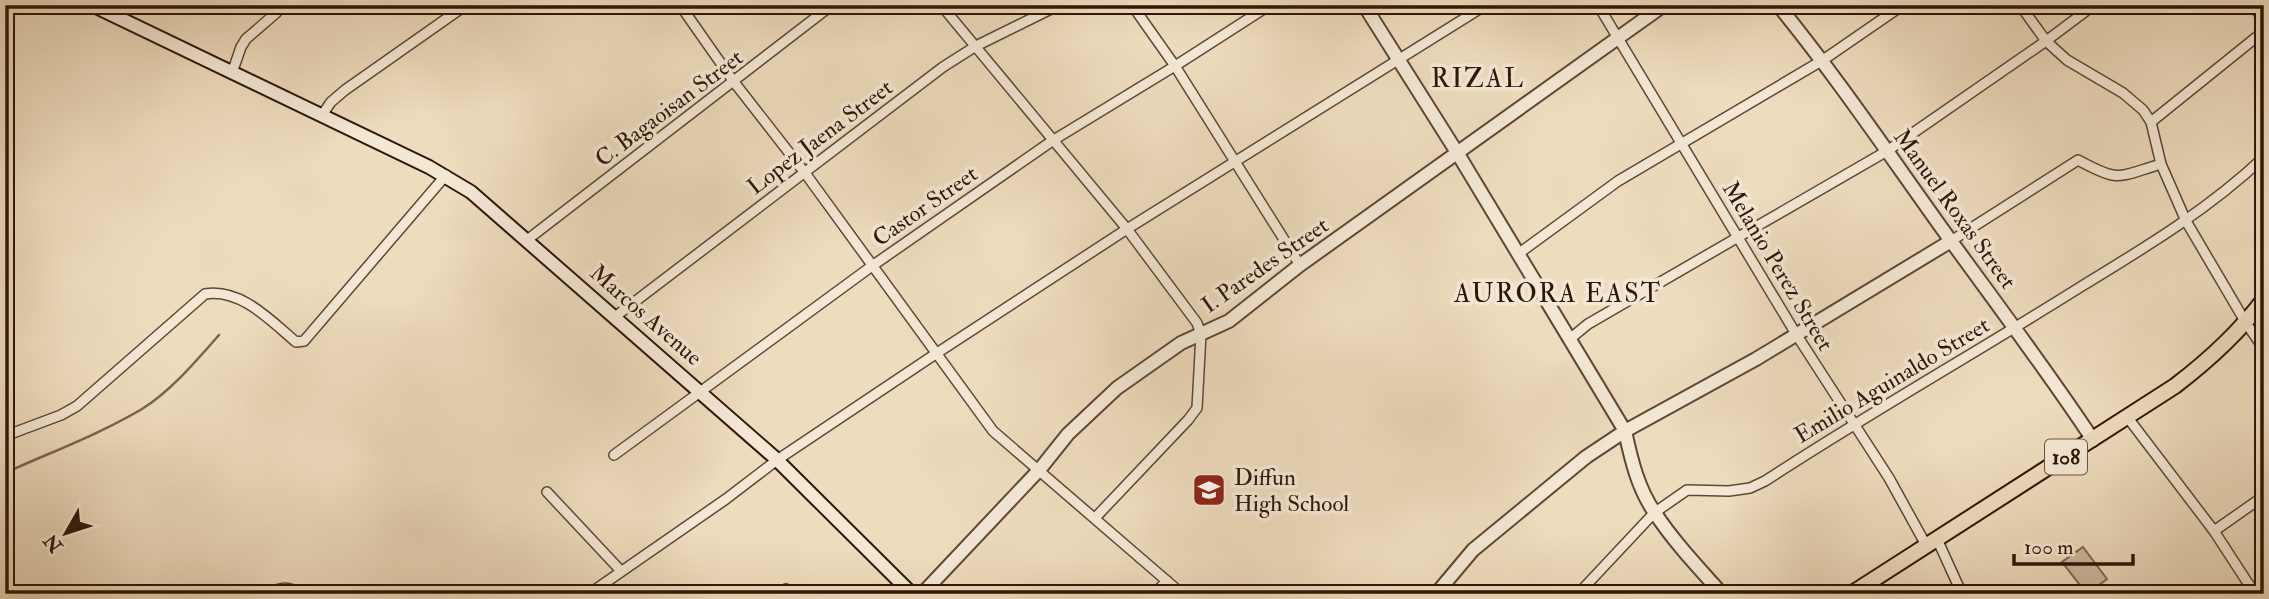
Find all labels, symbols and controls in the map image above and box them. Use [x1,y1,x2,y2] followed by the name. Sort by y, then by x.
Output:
[589,43,749,173] street label: C. Bagaoisan Street
[1431,63,1525,95] district label: RIZAL
[742,73,899,202] street label: Lopez Jaena Street
[1887,123,2023,295] street label: Manuel Roxas Street
[867,159,983,253] street label: Castor Street
[1716,176,1840,356] street label: Melanio Perez Street
[1196,211,1334,319] street label: I. Paredes Street
[584,258,708,372] street label: Marcos Avenue
[1453,278,1662,310] district label: AURORA EAST
[1789,310,1995,450] street label: Emilio Aguinaldo Street
[2045,440,2087,475] road number: 108
[1234,463,1349,518] place label: Diffun High School
[1190,471,1228,509] school or university icon: Diffun High School
[32,498,102,568] north arrow
[2014,522,2132,566] scale bar
[38,528,69,558] text: N
[2024,534,2074,561] text: 100 m

